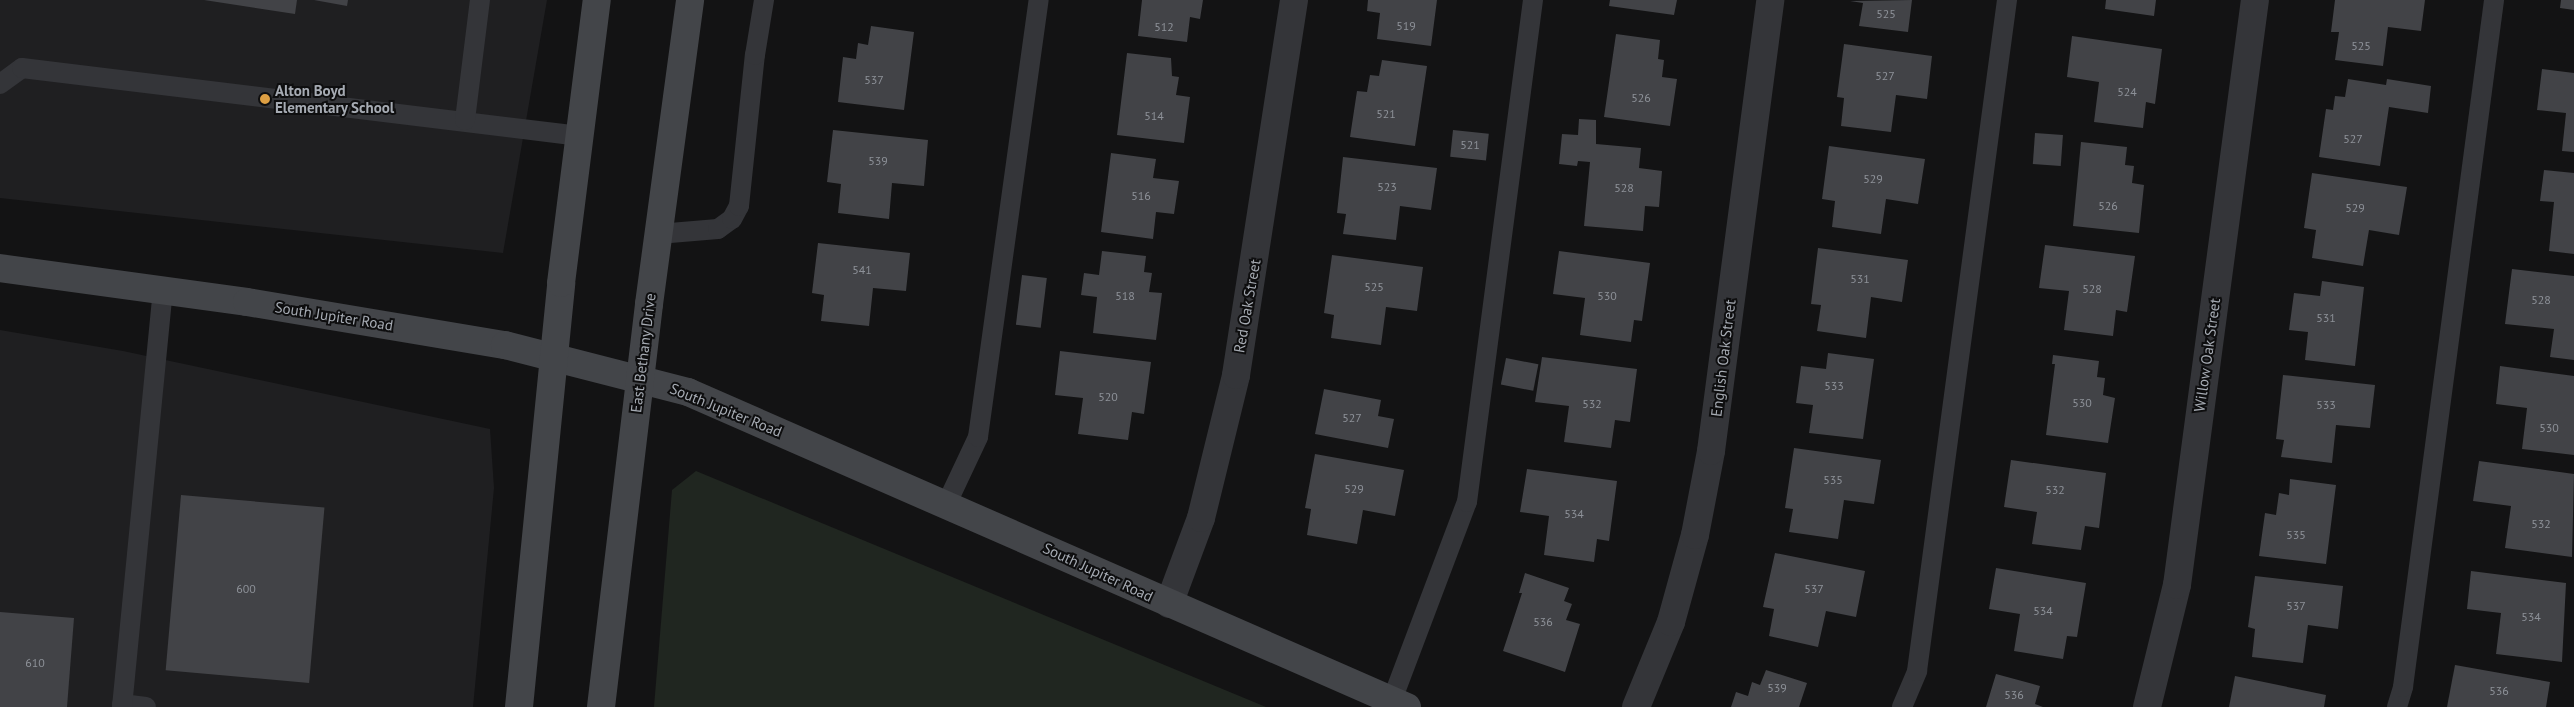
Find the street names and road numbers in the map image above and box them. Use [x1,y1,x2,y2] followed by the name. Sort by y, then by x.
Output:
[1230,258,1264,354] street label: Red Oak Street
[627,292,659,414] street label: East Bethany Drive
[2190,297,2224,413] street label: Willow Oak Street
[274,298,394,334] street label: South Jupiter Road
[1707,298,1739,418] street label: English Oak Street
[667,379,785,441] street label: South Jupiter Road
[1040,539,1156,605] street label: South Jupiter Road

